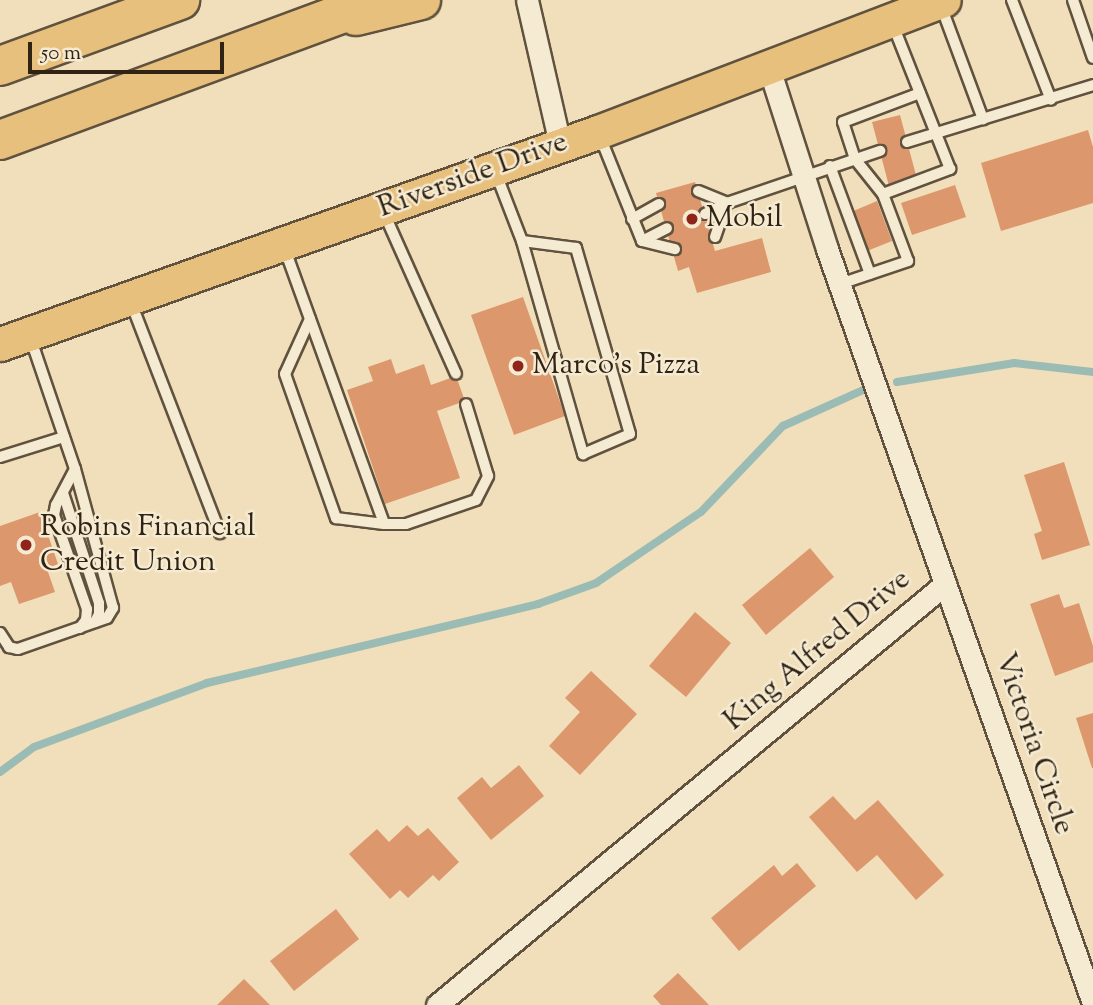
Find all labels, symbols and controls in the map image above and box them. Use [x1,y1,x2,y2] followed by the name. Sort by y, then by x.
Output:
[32,28,228,72] scale bar
[41,39,81,69] text: 50 m
[373,125,573,227] street label: Riverside Drive
[706,201,783,237] place label: Mobil
[684,211,700,227] marker: Mobil
[532,348,700,384] place label: Marco's Pizza
[510,358,526,374] marker: Marco's Pizza
[40,510,256,580] place label: Robins Financial Credit Union
[18,537,34,553] marker: Robins Financial Credit Union
[717,562,919,740] street label: King Alfred Drive
[985,648,1081,840] street label: Victoria Circle

